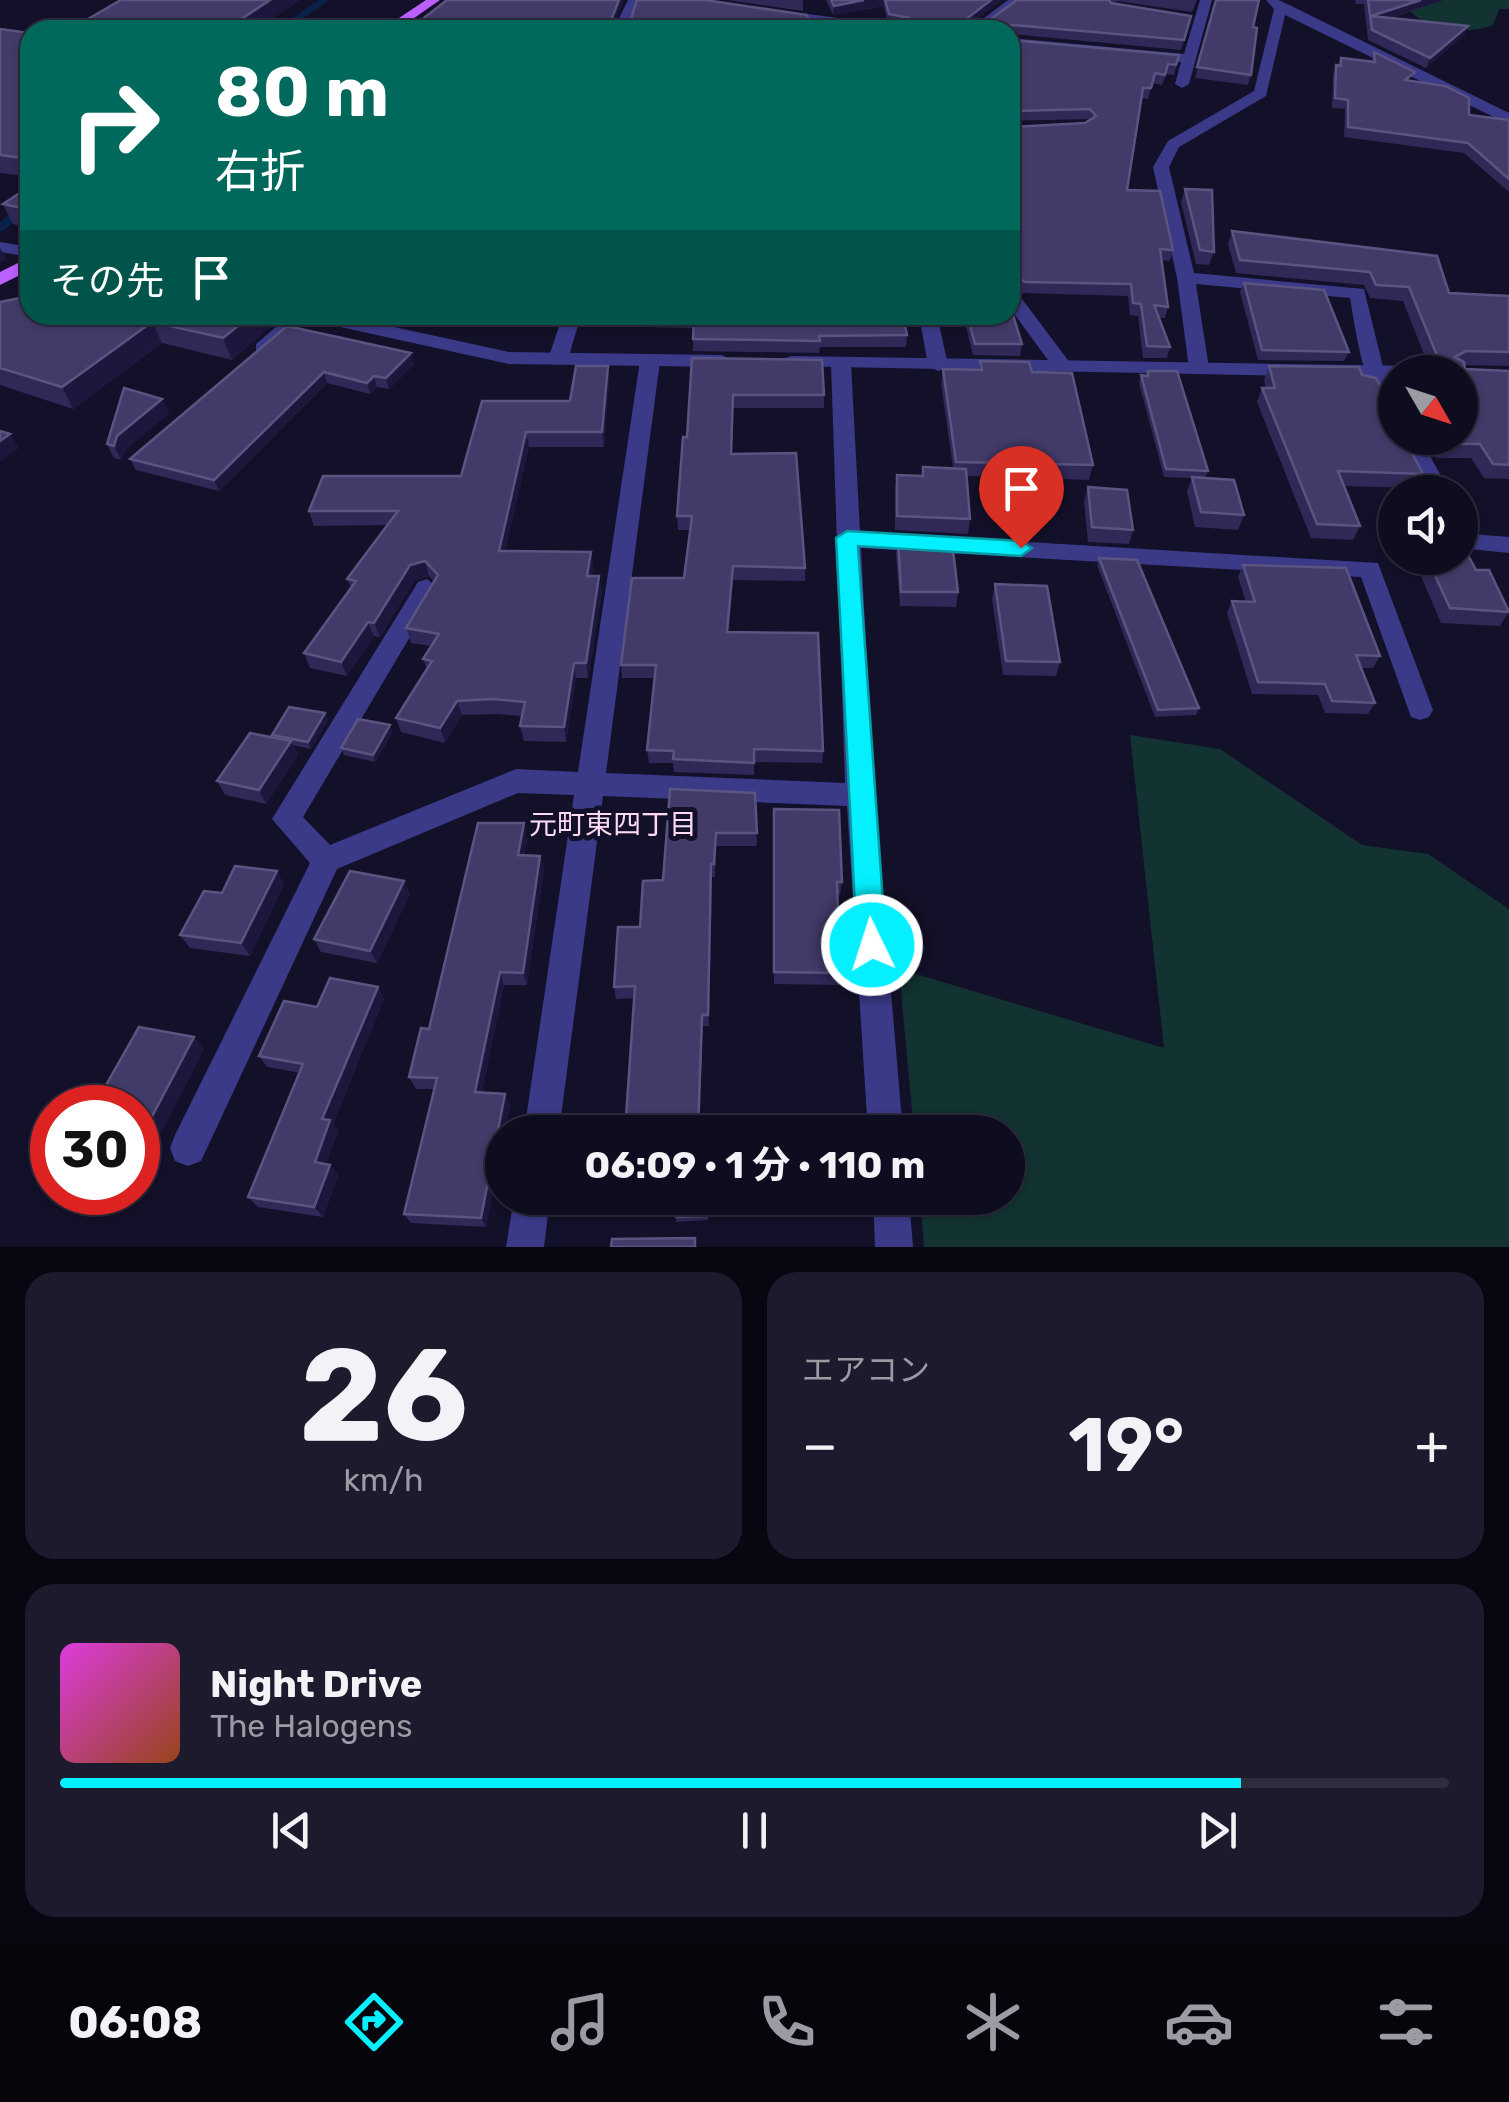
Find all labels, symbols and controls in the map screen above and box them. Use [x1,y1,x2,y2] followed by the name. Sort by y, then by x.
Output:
[215,51,389,134] text: 80 m
[50,60,180,190] icon: right
[215,145,305,198] text: 右折
[184,250,239,305] icon: arrive
[50,258,164,304] text: その先
[1378,355,1478,455] north arrow
[1378,355,1478,575] map controls
[979,446,1064,549] pin
[994,461,1049,516] icon: arrive
[1378,475,1478,575] button: sound
[529,808,697,841] district label: 元町東四丁目
[820,893,924,997] position arrow
[30,1085,160,1215] speed limit sign: 30
[585,1142,925,1188] text: 06:09 · 1 分 · 110 m
[299,1318,468,1473] text: 26
[802,1351,930,1389] text: エアコン
[1068,1401,1184,1490] text: 19°
[802,1413,838,1478] text: −
[1415,1413,1449,1478] text: +
[344,1461,423,1499] text: km/h
[210,1661,422,1707] text: Night Drive
[210,1707,413,1745] text: The Halogens
[264,1803,319,1858] icon: previous
[727,1803,782,1858] icon: pause
[1190,1803,1245,1858] icon: next
[339,1987,409,2057] icon: directions
[545,1987,615,2057] icon: music
[752,1987,822,2057] icon: phone
[958,1987,1028,2057] icon: climate
[1164,1987,1234,2057] icon: car
[1371,1987,1441,2057] icon: filters
[68,1996,202,2049] text: 06:08

